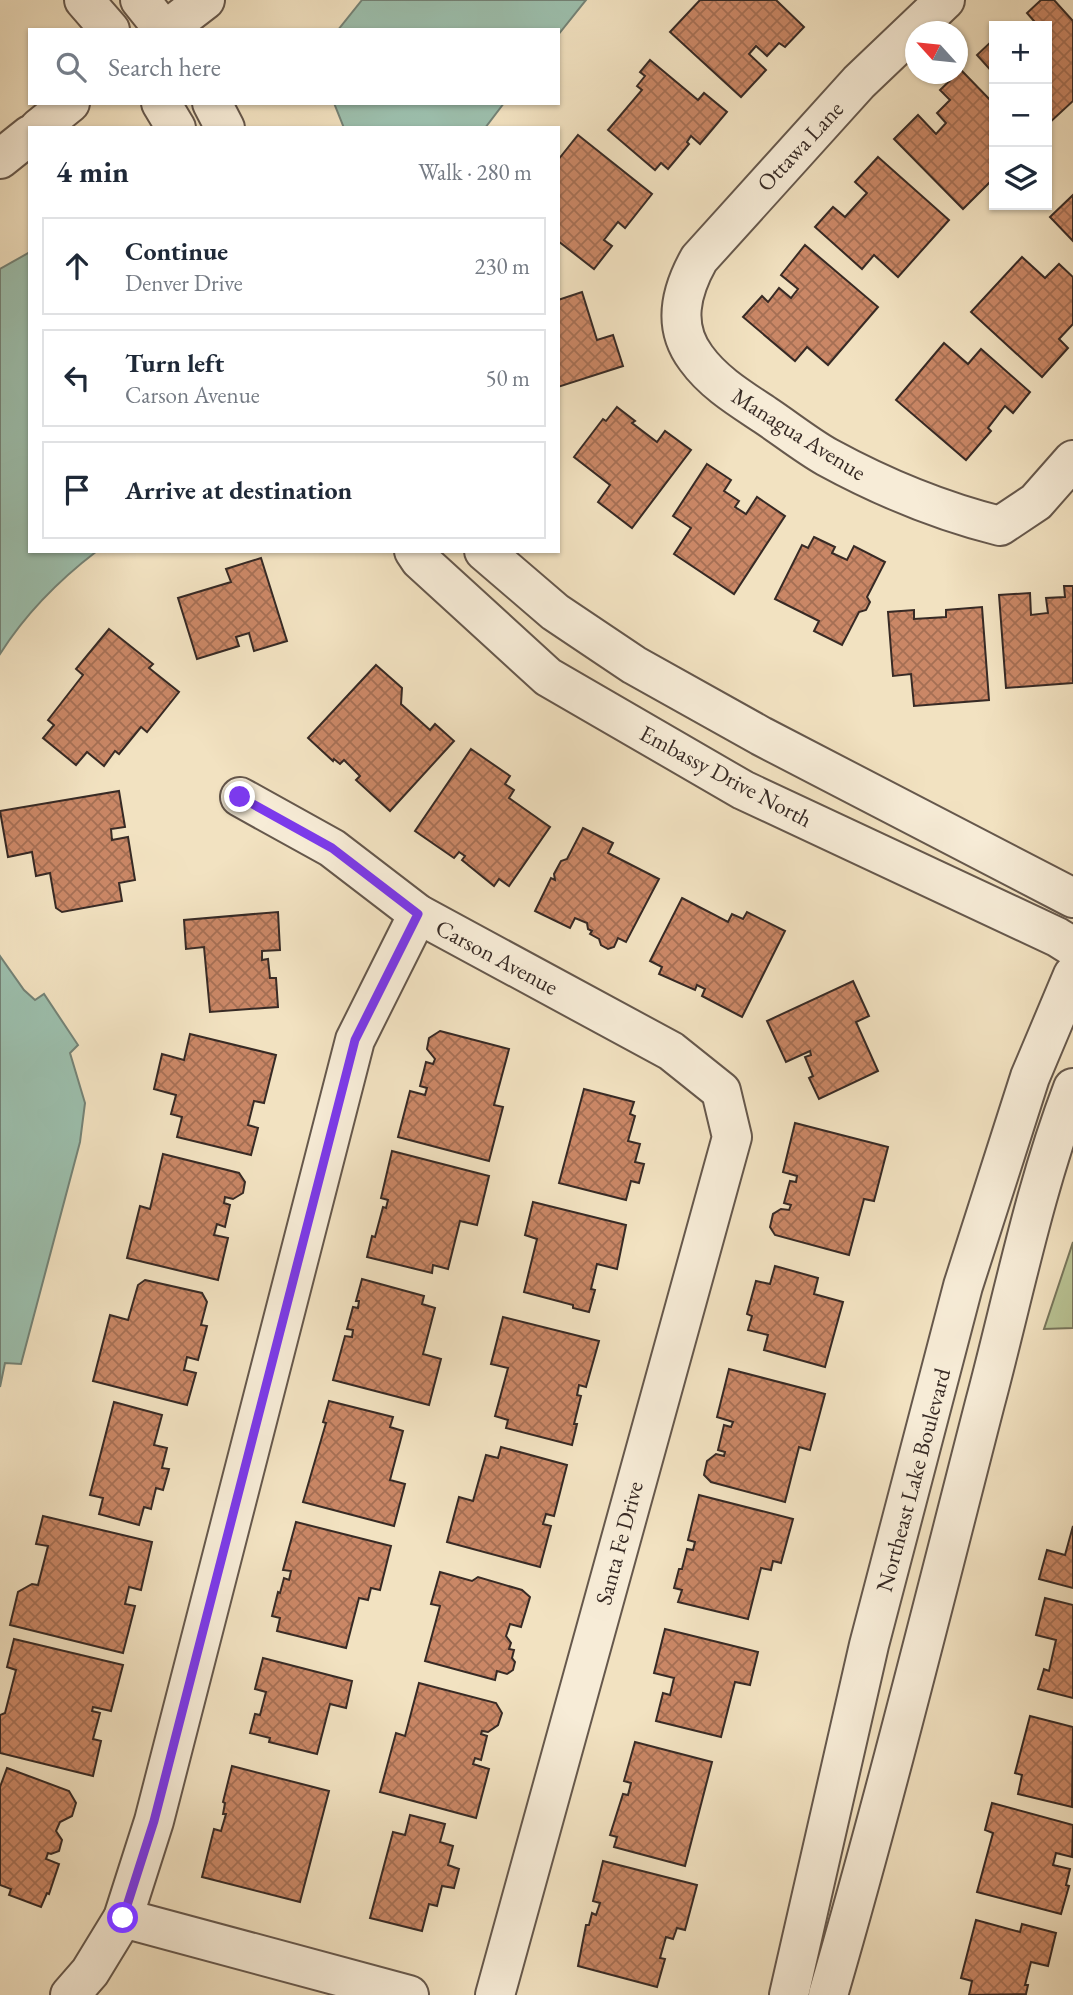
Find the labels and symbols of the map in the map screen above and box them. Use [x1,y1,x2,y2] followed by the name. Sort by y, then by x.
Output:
[905,21,968,84] north arrow
[750,94,850,198] street label: Ottawa Lane
[726,381,872,487] street label: Managua Avenue
[635,718,817,834] street label: Embassy Drive North
[224,781,255,812] route end
[430,912,564,1002] street label: Carson Avenue
[869,1364,957,1595] street label: Northeast Lake Boulevard
[588,1478,650,1608] street label: Santa Fe Drive
[107,1902,138,1933] route start

